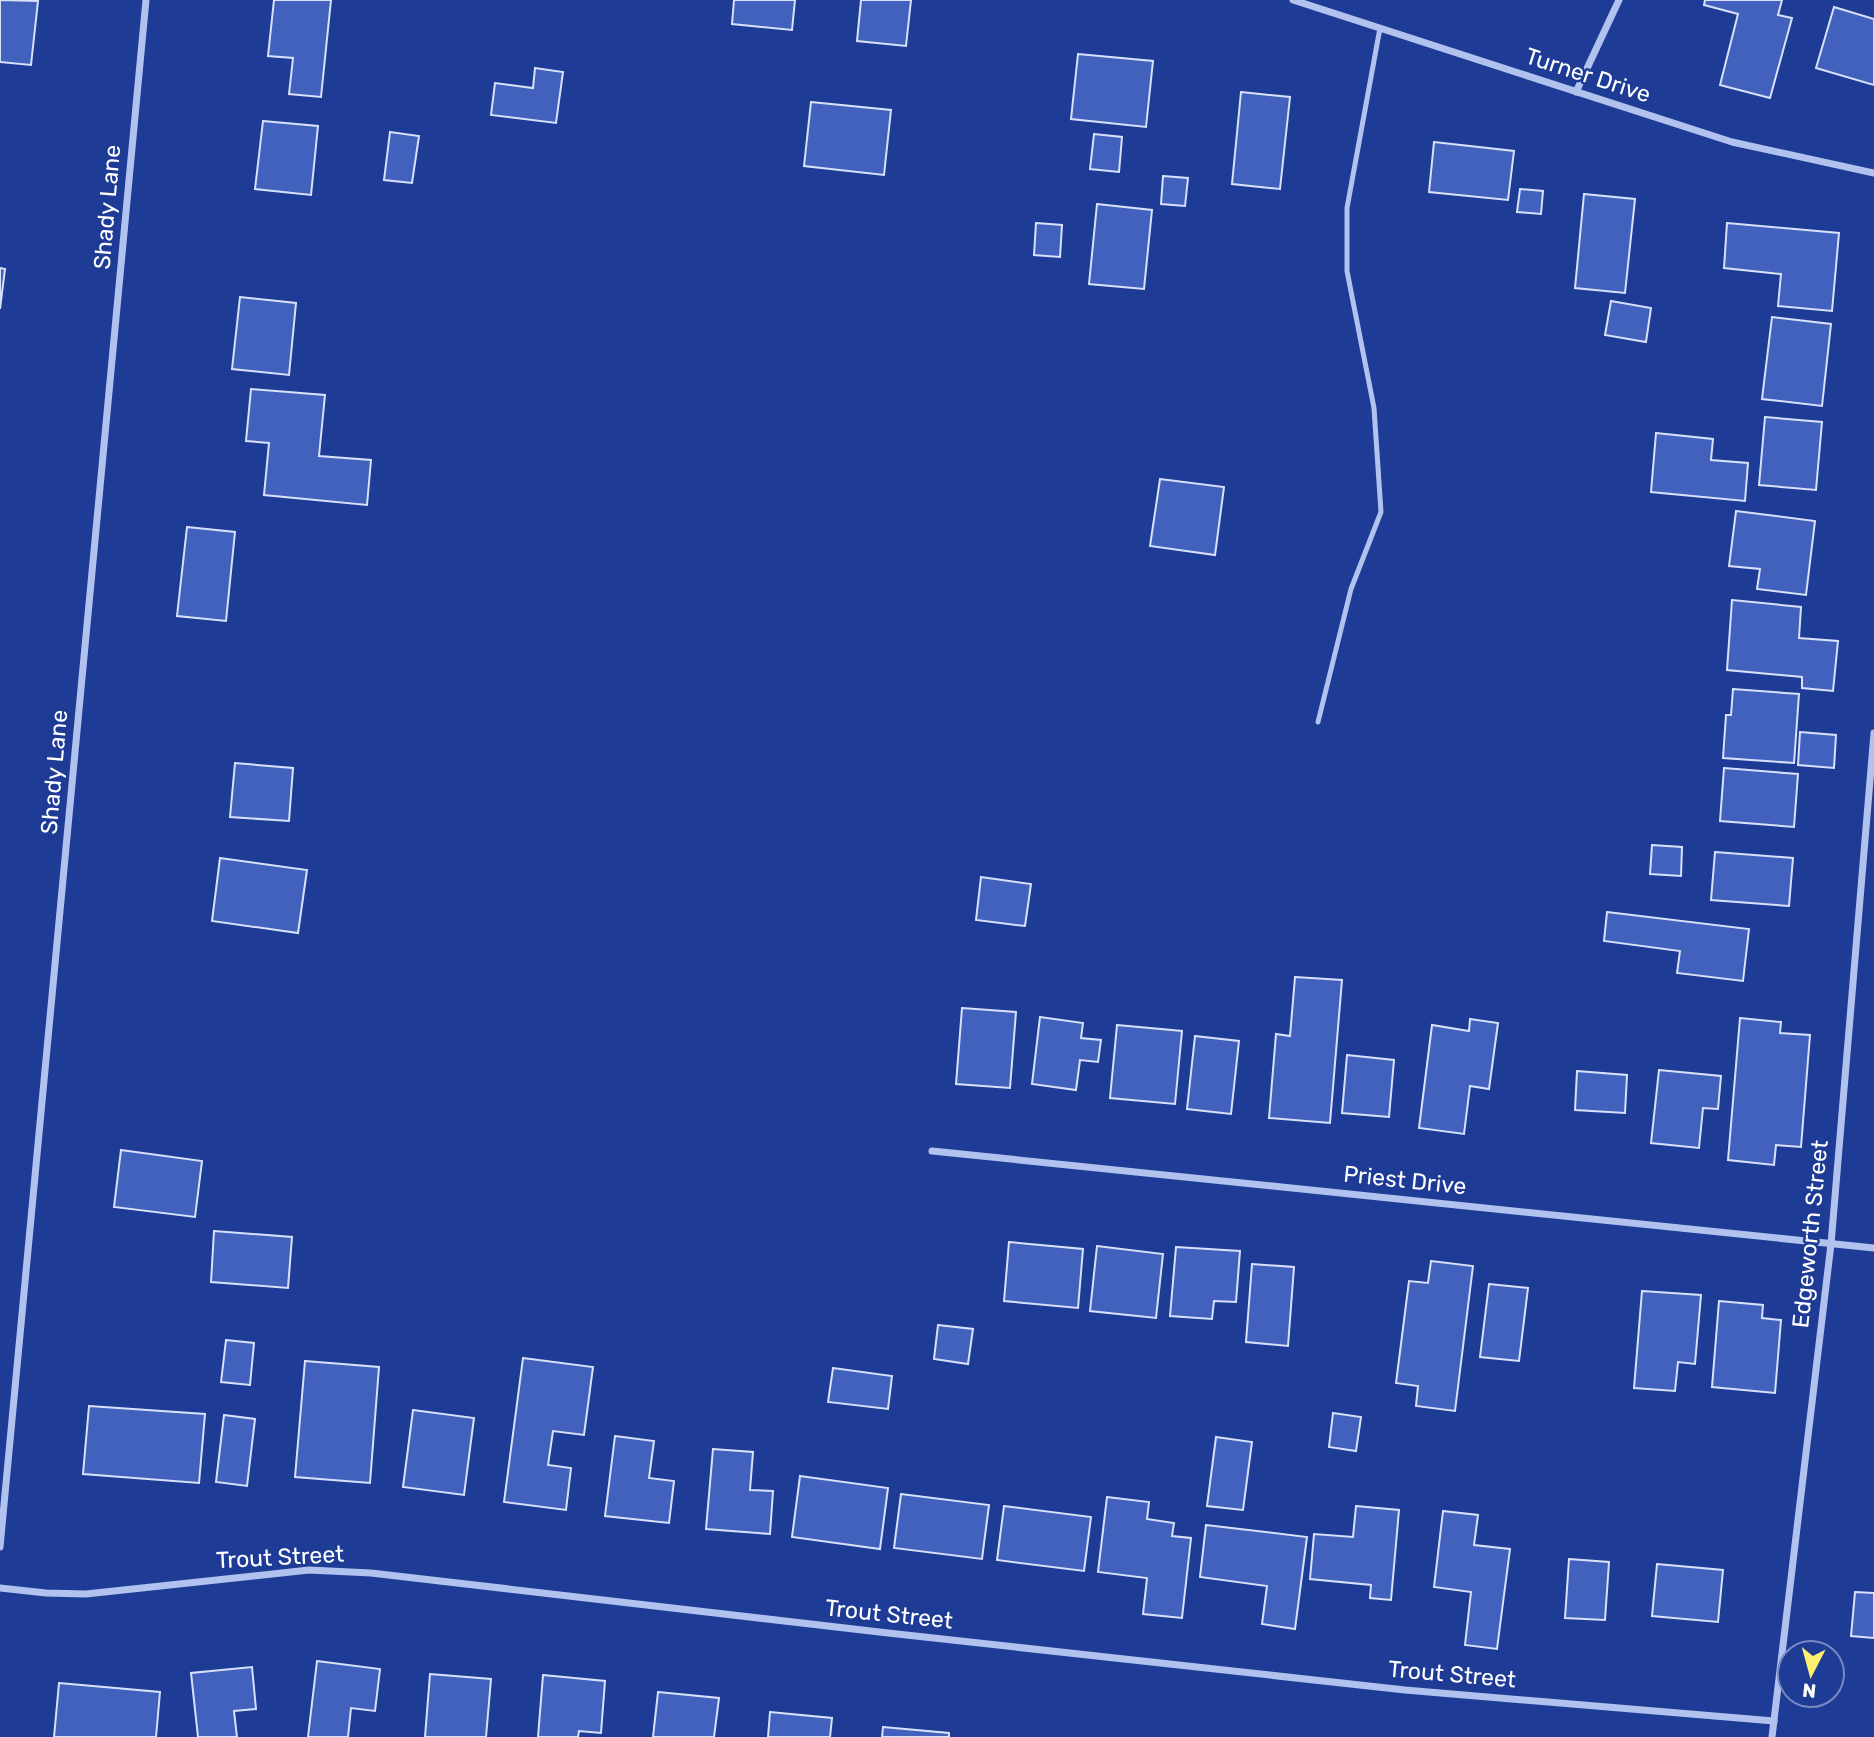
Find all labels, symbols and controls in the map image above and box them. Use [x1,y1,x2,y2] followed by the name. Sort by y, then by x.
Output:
[1522,42,1654,108] street label: Turner Drive
[88,144,126,270] street label: Shady Lane
[35,709,73,835] street label: Shady Lane
[1786,1139,1834,1329] street label: Edgeworth Street
[1342,1160,1468,1200] street label: Priest Drive
[215,1540,345,1574] street label: Trout Street
[824,1593,954,1635] street label: Trout Street
[1776,1639,1846,1709] north arrow
[1387,1654,1517,1694] street label: Trout Street
[1801,1678,1817,1703] text: N

